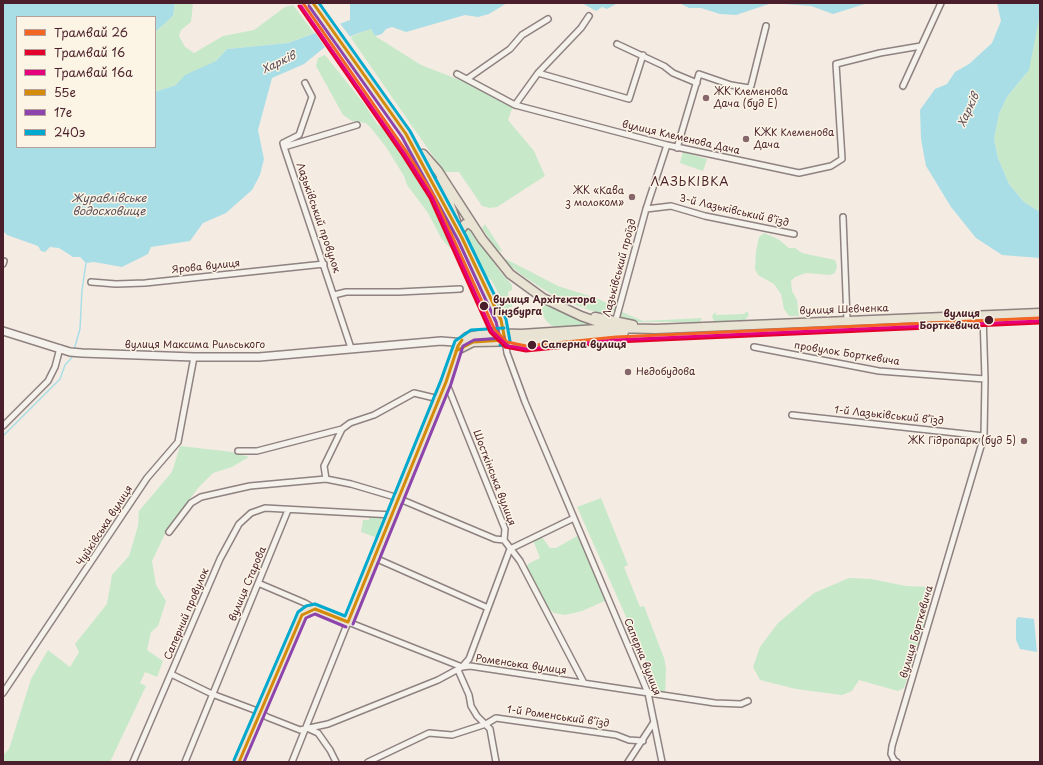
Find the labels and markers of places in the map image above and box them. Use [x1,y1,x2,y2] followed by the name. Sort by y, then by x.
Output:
[714,86,788,110] place label: ЖК Клеменова Дача (буд Е)
[701,93,711,103] marker: ЖК Клеменова Дача (буд Е)
[754,127,834,150] place label: КЖК Клеменова Дача
[741,134,751,144] marker: КЖК Клеменова Дача
[566,185,624,208] place label: ЖК «Кава з молоком»
[627,192,637,202] marker: ЖК «Кава з молоком»
[493,294,596,318] place label: вулиця Архітектора Гінзбурга
[478,300,490,312] marker: вулиця Архітектора Гінзбурга
[920,308,980,332] place label: вулиця Борткевича
[983,314,995,326] marker: вулиця Борткевича
[526,339,538,351] marker: Саперна вулиця
[541,339,626,351] place label: Саперна вулиця
[636,366,695,378] place label: Недобудова
[623,367,633,377] marker: Недобудова
[908,435,1016,447] place label: ЖК Гідропарк (буд 5)
[1019,436,1029,446] marker: ЖК Гідропарк (буд 5)

